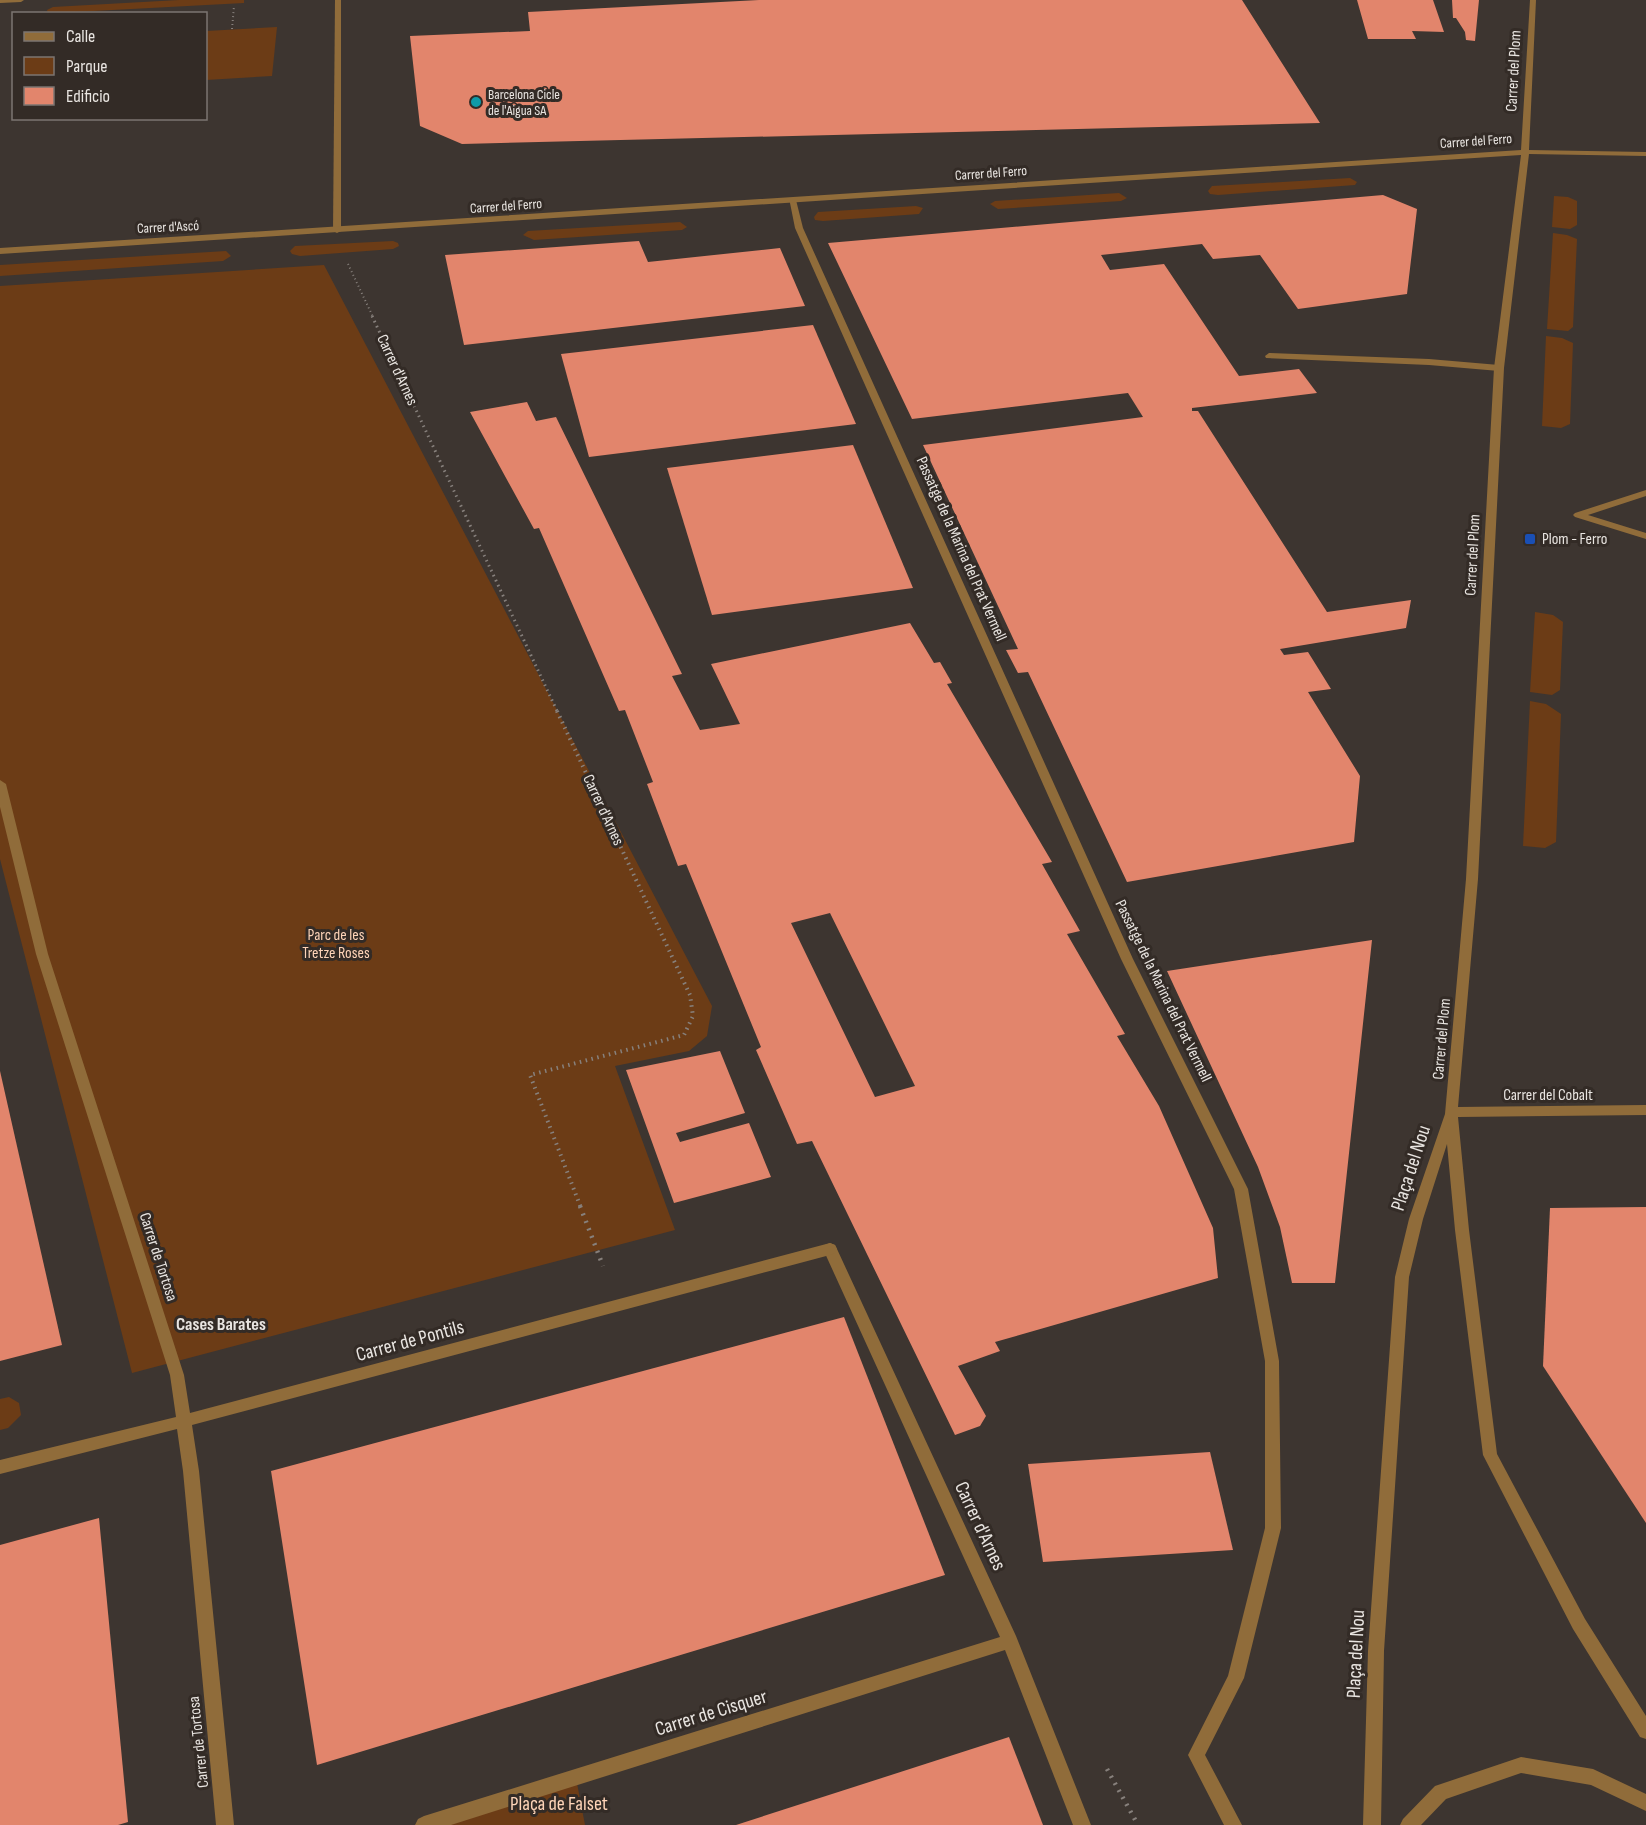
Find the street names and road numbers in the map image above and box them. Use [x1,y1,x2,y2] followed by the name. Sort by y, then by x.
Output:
[1502,30,1526,112] street label: Carrer del Plom
[1439,130,1513,152] street label: Carrer del Ferro
[954,162,1028,184] street label: Carrer del Ferro
[469,195,543,217] street label: Carrer del Ferro
[137,217,200,237] street label: Carrer d'Ascó
[372,331,422,409] street label: Carrer d'Arnes
[912,454,1010,644] street label: Passatge de la Marina del Prat Vermell
[1461,514,1485,596] street label: Carrer del Plom
[578,771,628,849] street label: Carrer d'Arnes
[1111,897,1215,1085] street label: Passatge de la Marina del Prat Vermell
[1429,998,1455,1080] street label: Carrer del Plom
[1503,1086,1593,1105] street label: Carrer del Cobalt
[1386,1122,1436,1214] street label: Plaça del Nou
[135,1210,181,1304] street label: Carrer de Tortosa
[353,1315,467,1367] street label: Carrer de Pontils
[949,1478,1011,1574] street label: Carrer d'Arnes
[1342,1609,1370,1699] street label: Plaça del Nou
[652,1685,770,1741] street label: Carrer de Cisquer
[185,1695,213,1789] street label: Carrer de Tortosa

